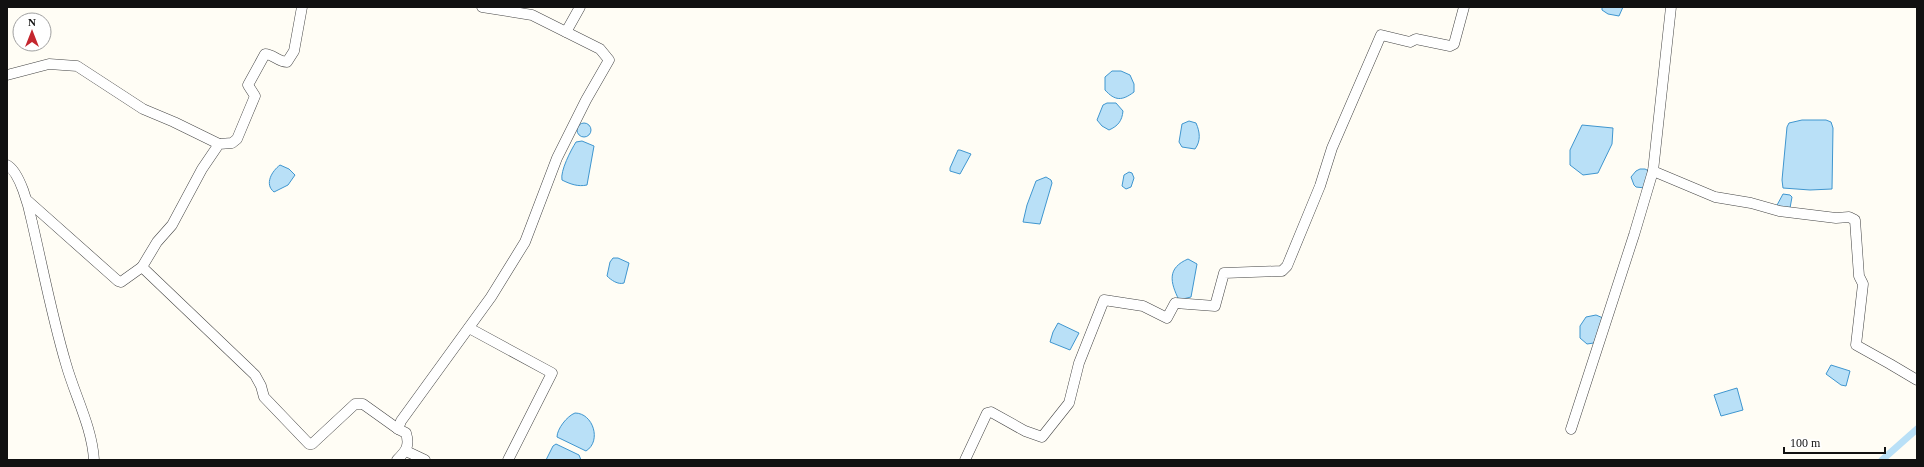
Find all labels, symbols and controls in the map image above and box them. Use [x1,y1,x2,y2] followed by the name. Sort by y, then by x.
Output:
[12,12,52,52] north arrow
[28,16,36,28] text: N
[1784,429,1885,455] scale bar
[1790,436,1821,450] text: 100 m

